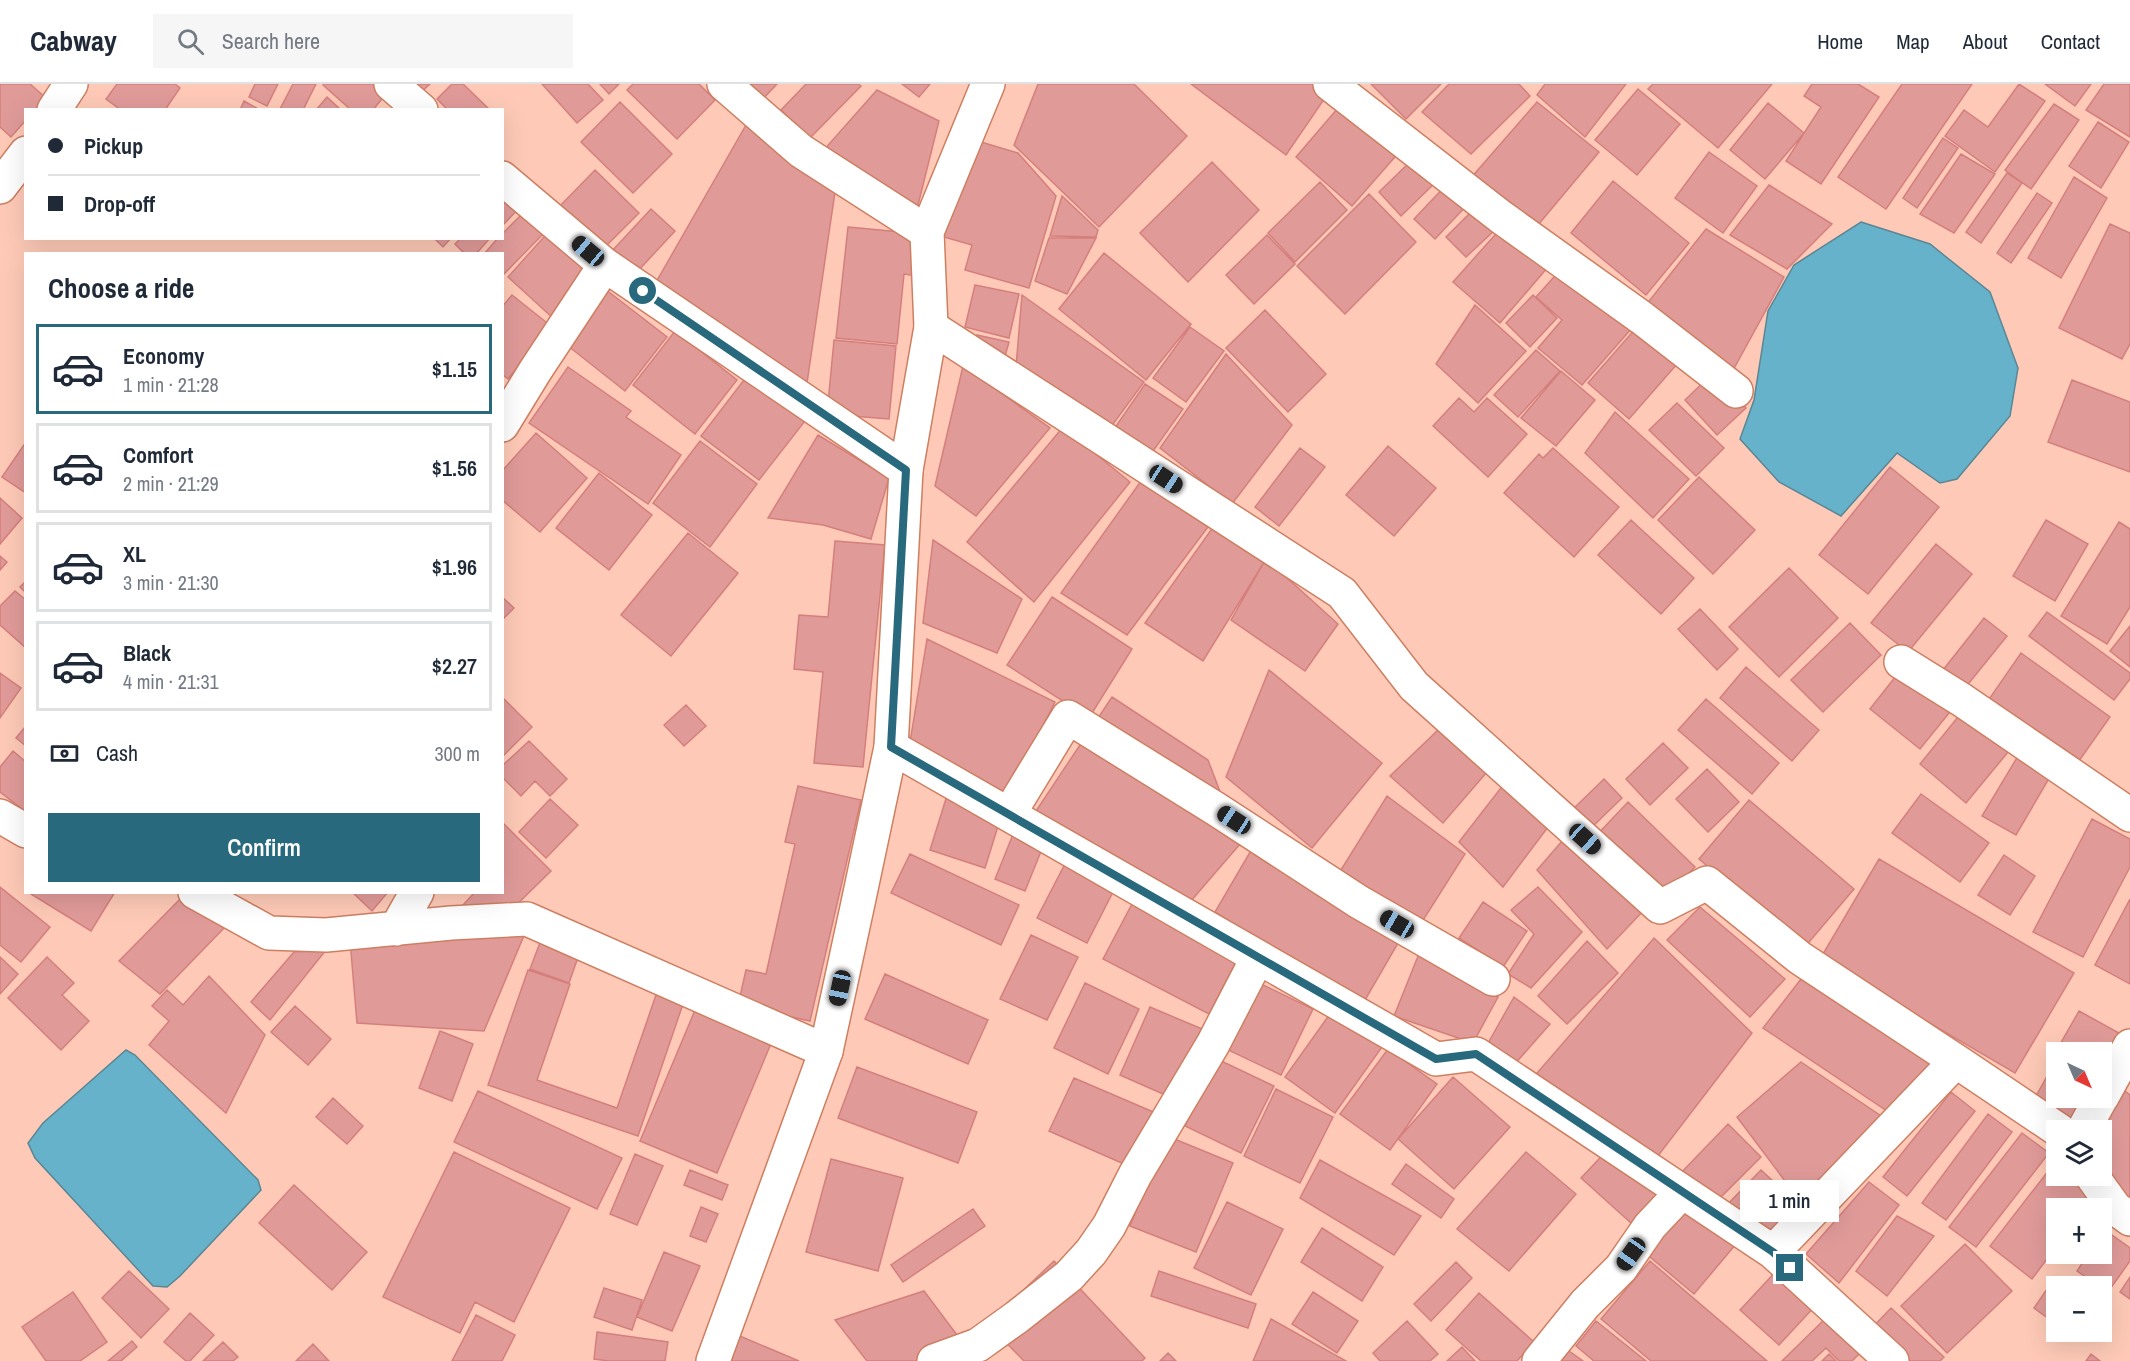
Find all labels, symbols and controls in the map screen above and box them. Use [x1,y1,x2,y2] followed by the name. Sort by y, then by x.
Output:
[153,14,573,68] search box
[30,22,117,60] text: Cabway
[174,25,207,58] icon: search
[222,26,320,56] text: Search here
[1817,27,1863,56] text: Home
[1896,27,1930,56] text: Map
[1963,27,2008,56] text: About
[2041,27,2100,56] text: Contact
[84,131,143,161] text: Pickup
[84,189,155,219] text: Drop-off
[568,233,608,269] car
[48,270,194,306] text: Choose a ride
[629,277,656,304] route start
[123,341,204,371] text: Economy
[51,342,105,396] icon: car
[432,354,477,384] text: $1.15
[123,371,219,398] text: 1 min · 21:28
[123,440,193,470] text: Comfort
[51,441,105,495] icon: car
[432,453,477,483] text: $1.56
[1146,462,1186,496] car
[123,470,219,497] text: 2 min · 21:29
[123,539,146,569] text: XL
[51,540,105,594] icon: car
[432,552,477,582] text: $1.96
[123,569,219,596] text: 3 min · 21:30
[123,638,171,668] text: Black
[51,639,105,693] icon: car
[432,651,477,681] text: $2.27
[123,668,219,695] text: 4 min · 21:31
[48,737,81,770] icon: cash
[96,738,138,768] text: Cash
[434,740,480,767] text: 300 m
[1214,803,1254,837] car
[48,813,480,882] button: Confirm
[1566,820,1604,858] car
[1377,907,1417,941] car
[827,969,853,1007] car
[2046,1042,2112,1108] north arrow
[2046,1042,2112,1342] map controls
[2046,1120,2112,1186] button: layers
[1740,1181,1840,1223] callout: 1 min
[1768,1187,1811,1214] text: 1 min
[2046,1198,2112,1264] button: +
[1613,1234,1649,1274] car
[1776,1254,1803,1281] route end
[2046,1276,2112,1342] button: −

